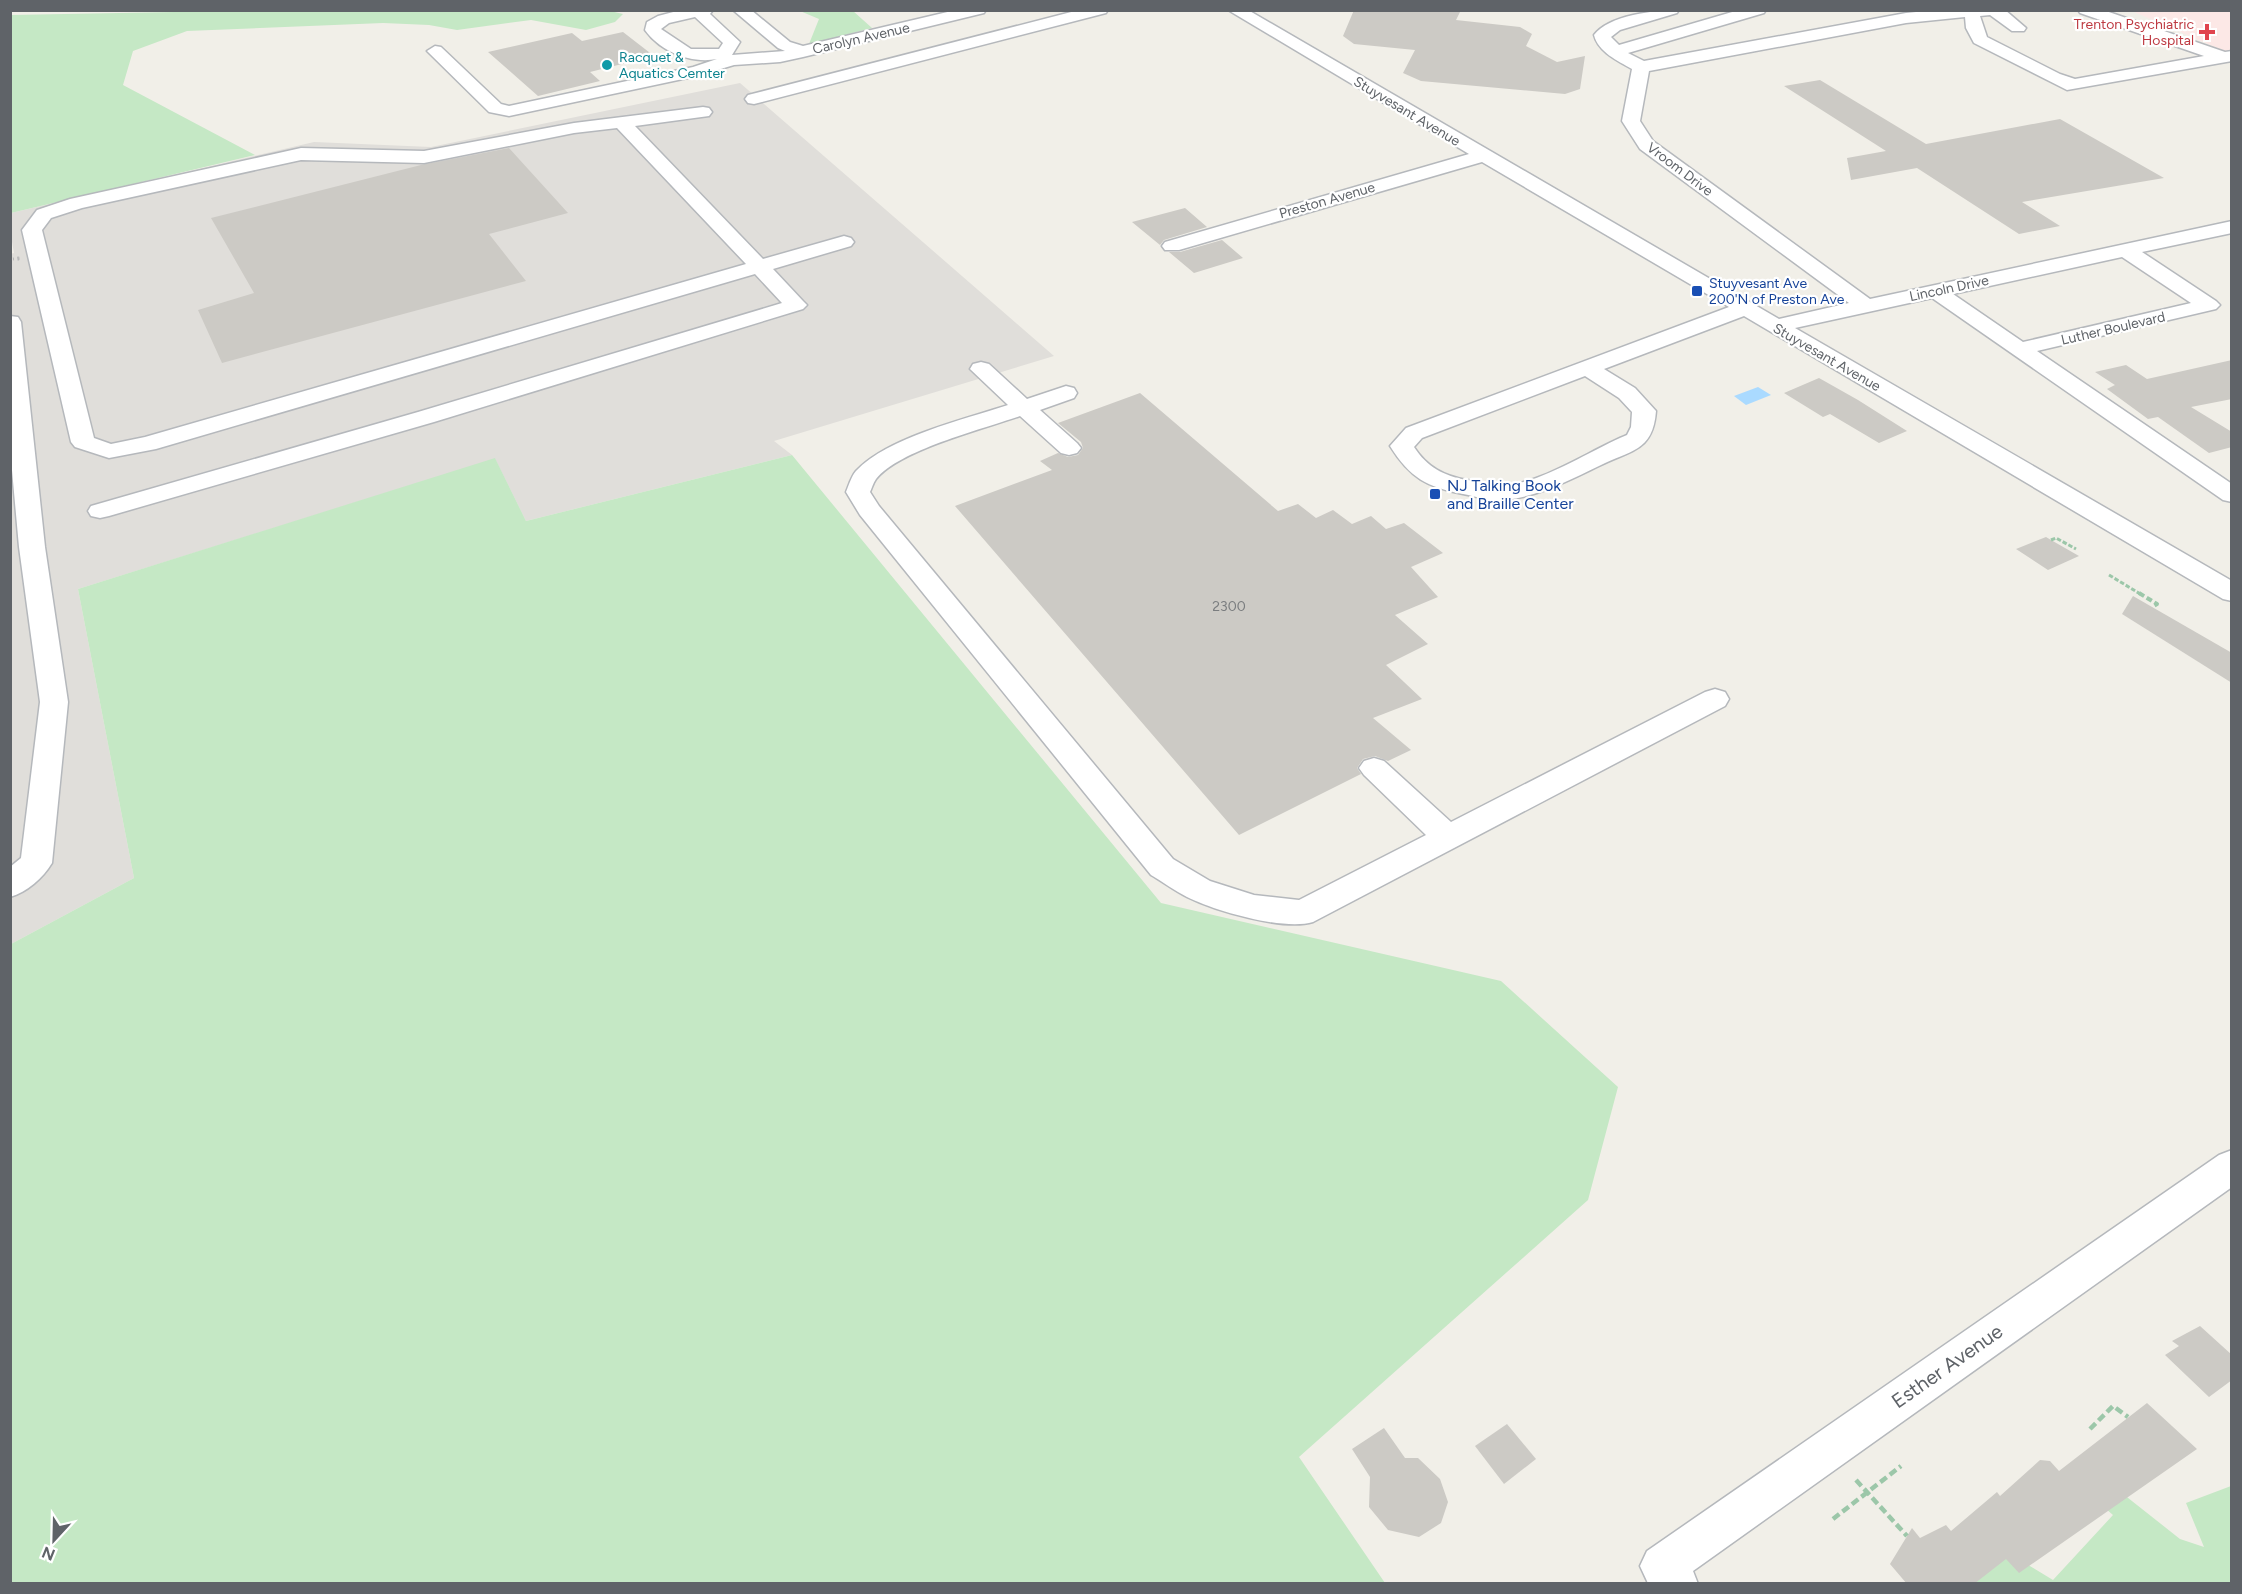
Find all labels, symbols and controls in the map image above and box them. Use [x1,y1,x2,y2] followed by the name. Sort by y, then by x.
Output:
[2074,16,2194,49] place label: Trenton Psychiatric Hospital
[811,19,912,58] street label: Carolyn Avenue
[2198,23,2216,41] marker: Trenton Psychiatric Hospital
[619,49,725,82] place label: Racquet & Aquatics Cemter
[600,58,614,72] marker: Racquet & Aquatics Cemter
[1350,73,1463,150] street label: Stuyvesant Avenue
[1643,139,1716,200] street label: Vroom Drive
[1277,179,1377,222] street label: Preston Avenue
[1908,272,1991,305] street label: Lincoln Drive
[1709,275,1845,308] place label: Stuyvesant Ave 200'N of Preston Ave
[1690,284,1704,298] marker: Stuyvesant Ave 200'N of Preston Ave
[2059,308,2167,349] street label: Luther Boulevard
[1770,320,1884,395] street label: Stuyvesant Avenue
[1447,476,1574,513] place label: NJ Talking Book and Braille Center
[1428,487,1442,501] marker: NJ Talking Book and Braille Center
[1212,598,1246,615] house number: 2300
[1887,1319,2007,1413] street label: Esther Avenue
[24,1510,84,1570] north arrow
[39,1542,58,1565] text: N

